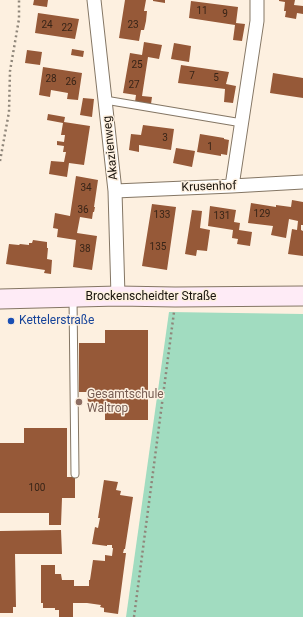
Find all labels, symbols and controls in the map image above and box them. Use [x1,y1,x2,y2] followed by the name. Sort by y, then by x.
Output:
[196,5,208,17] house number: 11
[222,8,228,20] house number: 9
[41,19,53,31] house number: 24
[127,19,139,31] house number: 23
[61,22,73,34] house number: 22
[131,59,143,71] house number: 25
[189,70,195,82] house number: 7
[213,72,219,84] house number: 5
[45,73,57,85] house number: 28
[65,76,77,88] house number: 26
[128,79,140,91] house number: 27
[100,115,122,181] street label: Akazienweg
[162,132,168,144] house number: 3
[207,141,213,153] house number: 1
[181,179,237,195] street label: Krusenhof
[80,182,92,194] house number: 34
[77,204,89,216] house number: 36
[254,208,270,220] house number: 129
[154,209,170,221] house number: 133
[214,210,230,222] house number: 131
[150,241,166,253] house number: 135
[79,243,91,255] house number: 38
[86,290,216,304] street label: Brockenscheidter Straße
[19,314,94,328] place label: Kettelerstraße
[6,316,16,326] marker: Kettelerstraße
[87,388,164,416] place label: Gesamtschule Waltrop
[74,397,84,407] marker: Gesamtschule Waltrop
[29,482,45,494] house number: 100

